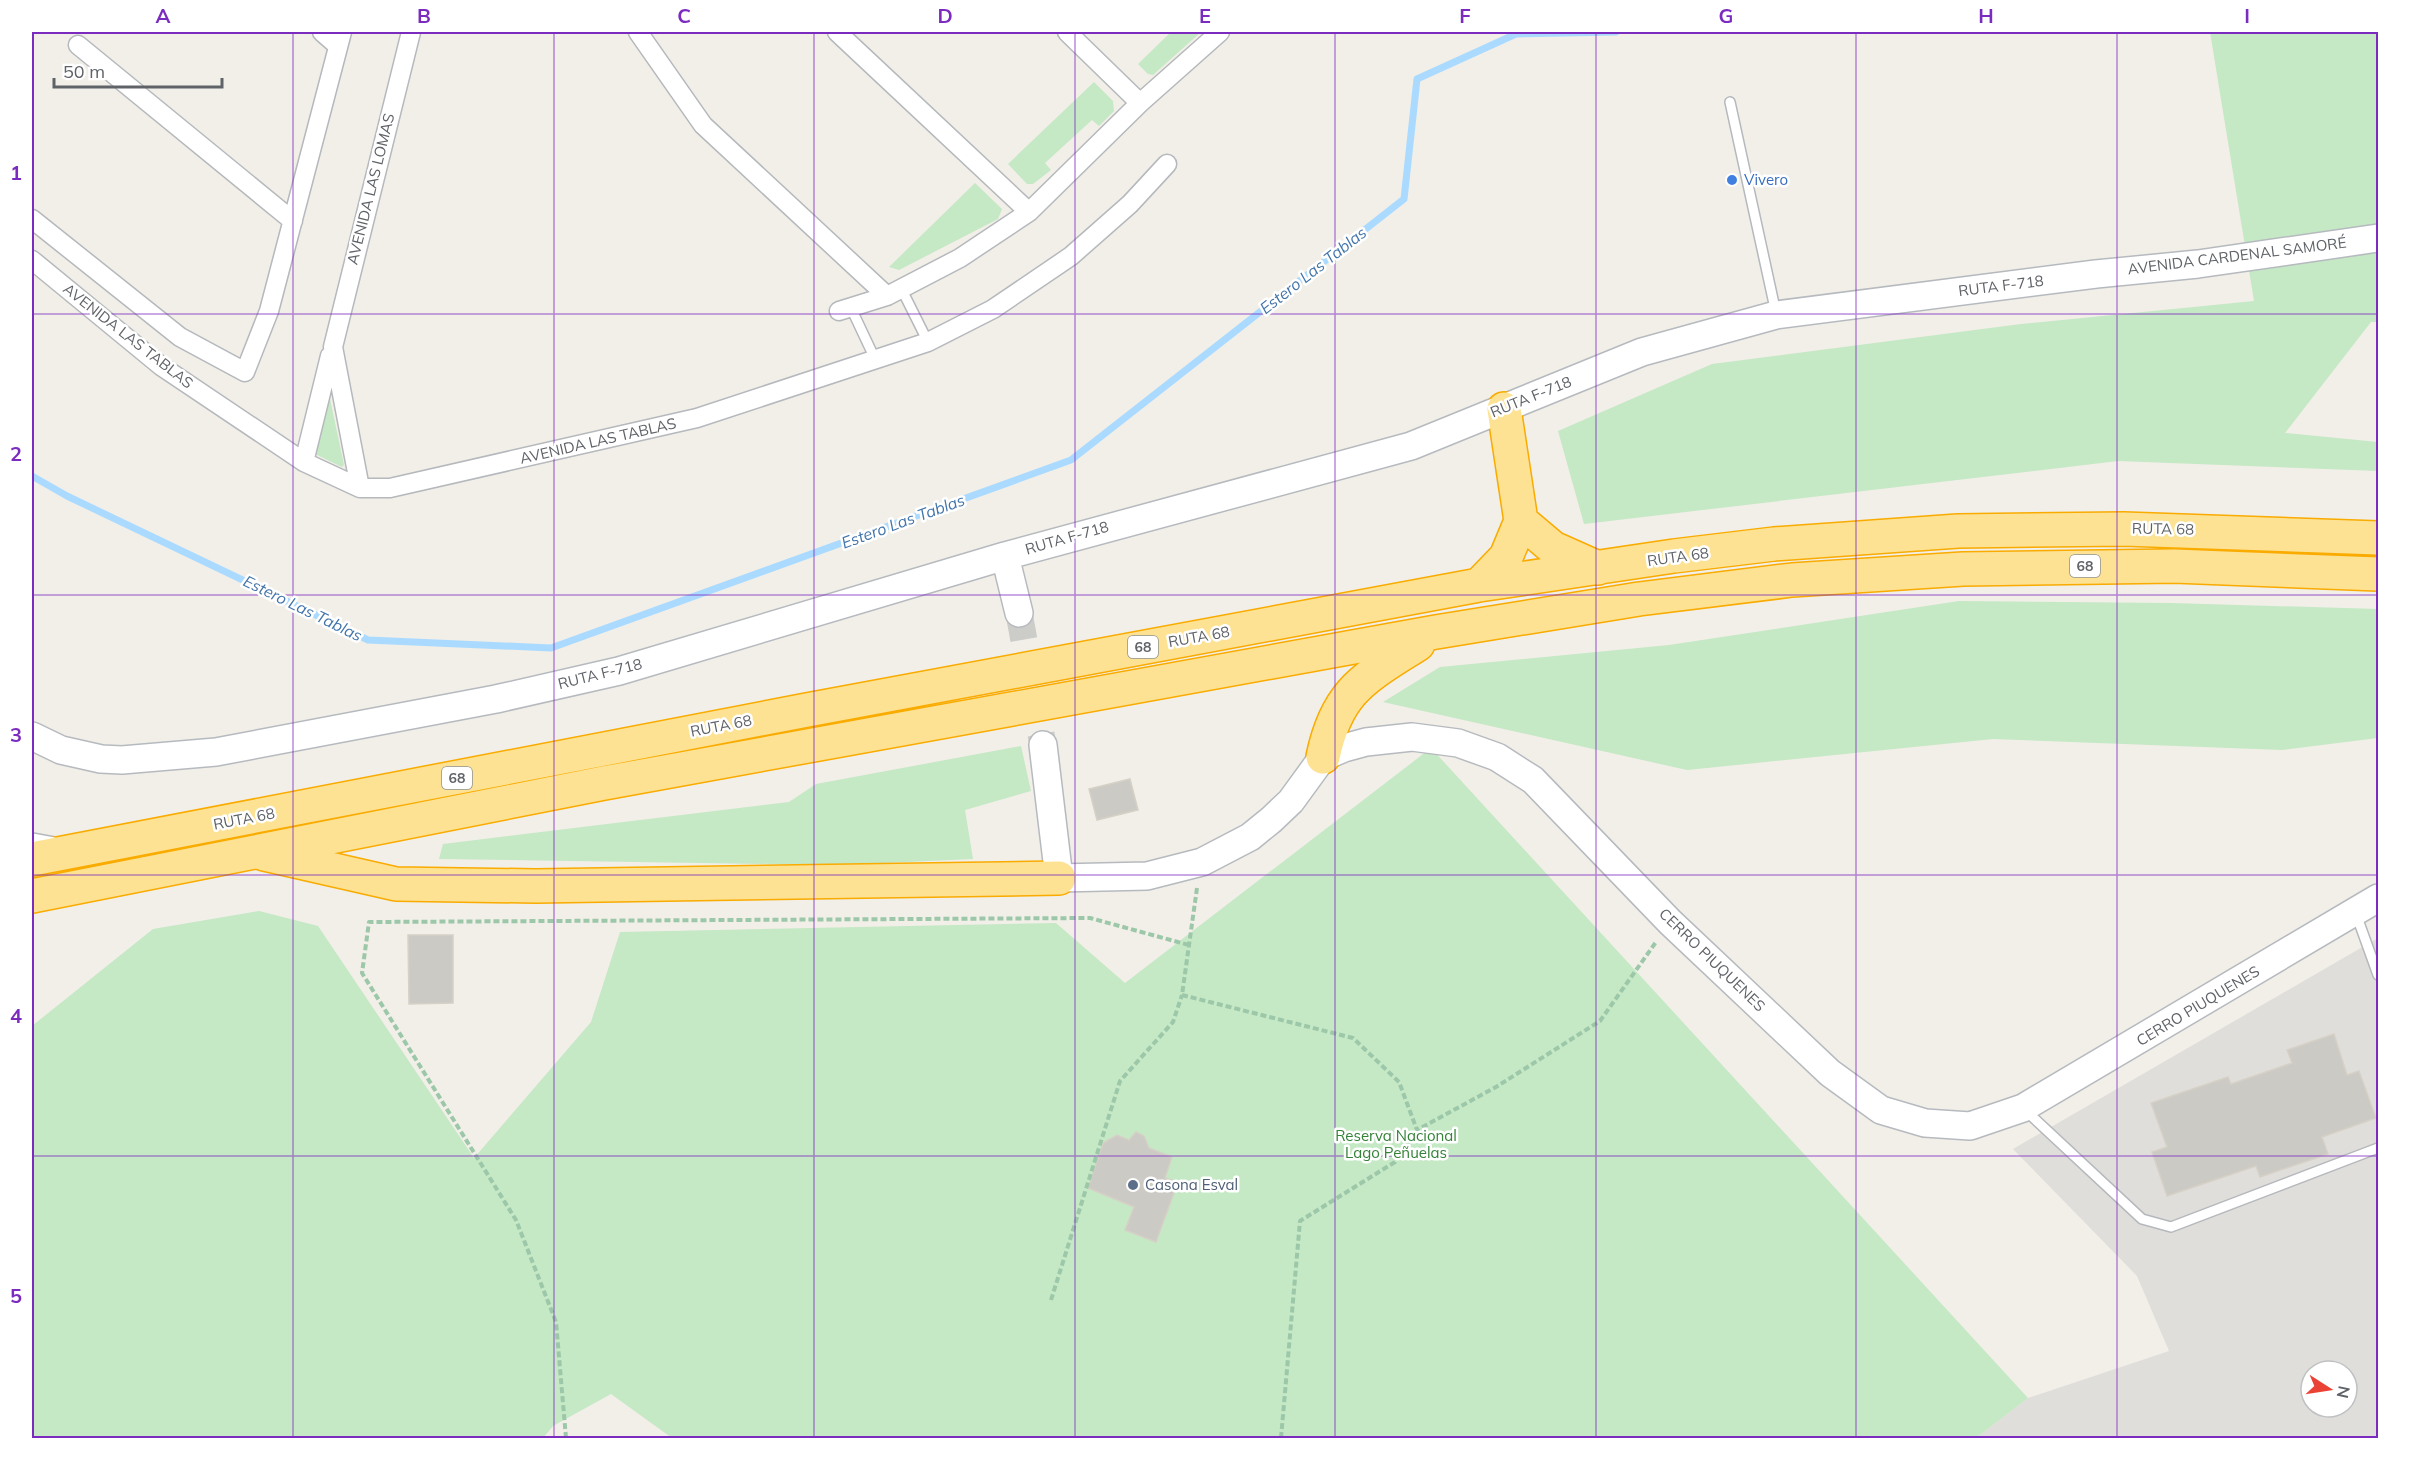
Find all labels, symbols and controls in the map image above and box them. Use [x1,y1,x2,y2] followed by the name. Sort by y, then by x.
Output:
[156,3,171,28] text: A
[417,3,431,28] text: B
[677,3,691,28] text: C
[937,3,953,28] text: D
[1199,3,1211,28] text: E
[1459,3,1471,28] text: F
[1719,3,1733,28] text: G
[1978,3,1994,28] text: H
[2244,3,2250,28] text: I
[54,51,222,89] scale bar
[63,60,105,83] text: 50 m
[343,111,398,266] street label: AVENIDA LAS LOMAS
[10,160,22,185] text: 1
[1744,170,1788,189] place label: Vivero
[1725,173,1739,187] marker: Vivero
[1256,222,1370,318] water label: Estero Las Tablas
[2126,233,2348,278] street label: AVENIDA CARDENAL SAMORÉ
[1957,271,2045,300] street label: RUTA F-718
[59,279,197,392] street label: AVENIDA LAS TABLAS
[1487,372,1574,421] street label: RUTA F-718
[518,413,678,468] street label: AVENIDA LAS TABLAS
[10,441,22,466] text: 2
[839,489,967,553] water label: Estero Las Tablas
[1023,517,1111,558] street label: RUTA F-718
[2132,518,2194,539] street label: RUTA 68
[1646,543,1710,570] street label: RUTA 68
[2070,555,2100,577] road number: 68
[240,571,366,645] water label: Estero Las Tablas
[1167,622,1231,651] street label: RUTA 68
[1128,636,1158,658] road number: 68
[556,654,644,693] street label: RUTA F-718
[689,710,753,741] street label: RUTA 68
[10,722,22,747] text: 3
[442,767,472,789] road number: 68
[212,803,276,834] street label: RUTA 68
[1655,904,1769,1015] street label: CERRO PIUQUENES
[2133,961,2263,1050] street label: CERRO PIUQUENES
[10,1003,22,1028] text: 4
[1335,1126,1457,1162] park label: Reserva Nacional Lago Peñuelas
[1145,1175,1238,1194] place label: Casona Esval
[1126,1178,1140,1192] marker: Casona Esval
[10,1283,22,1308] text: 5
[2299,1359,2359,1419] north arrow
[2333,1384,2355,1400] text: N

